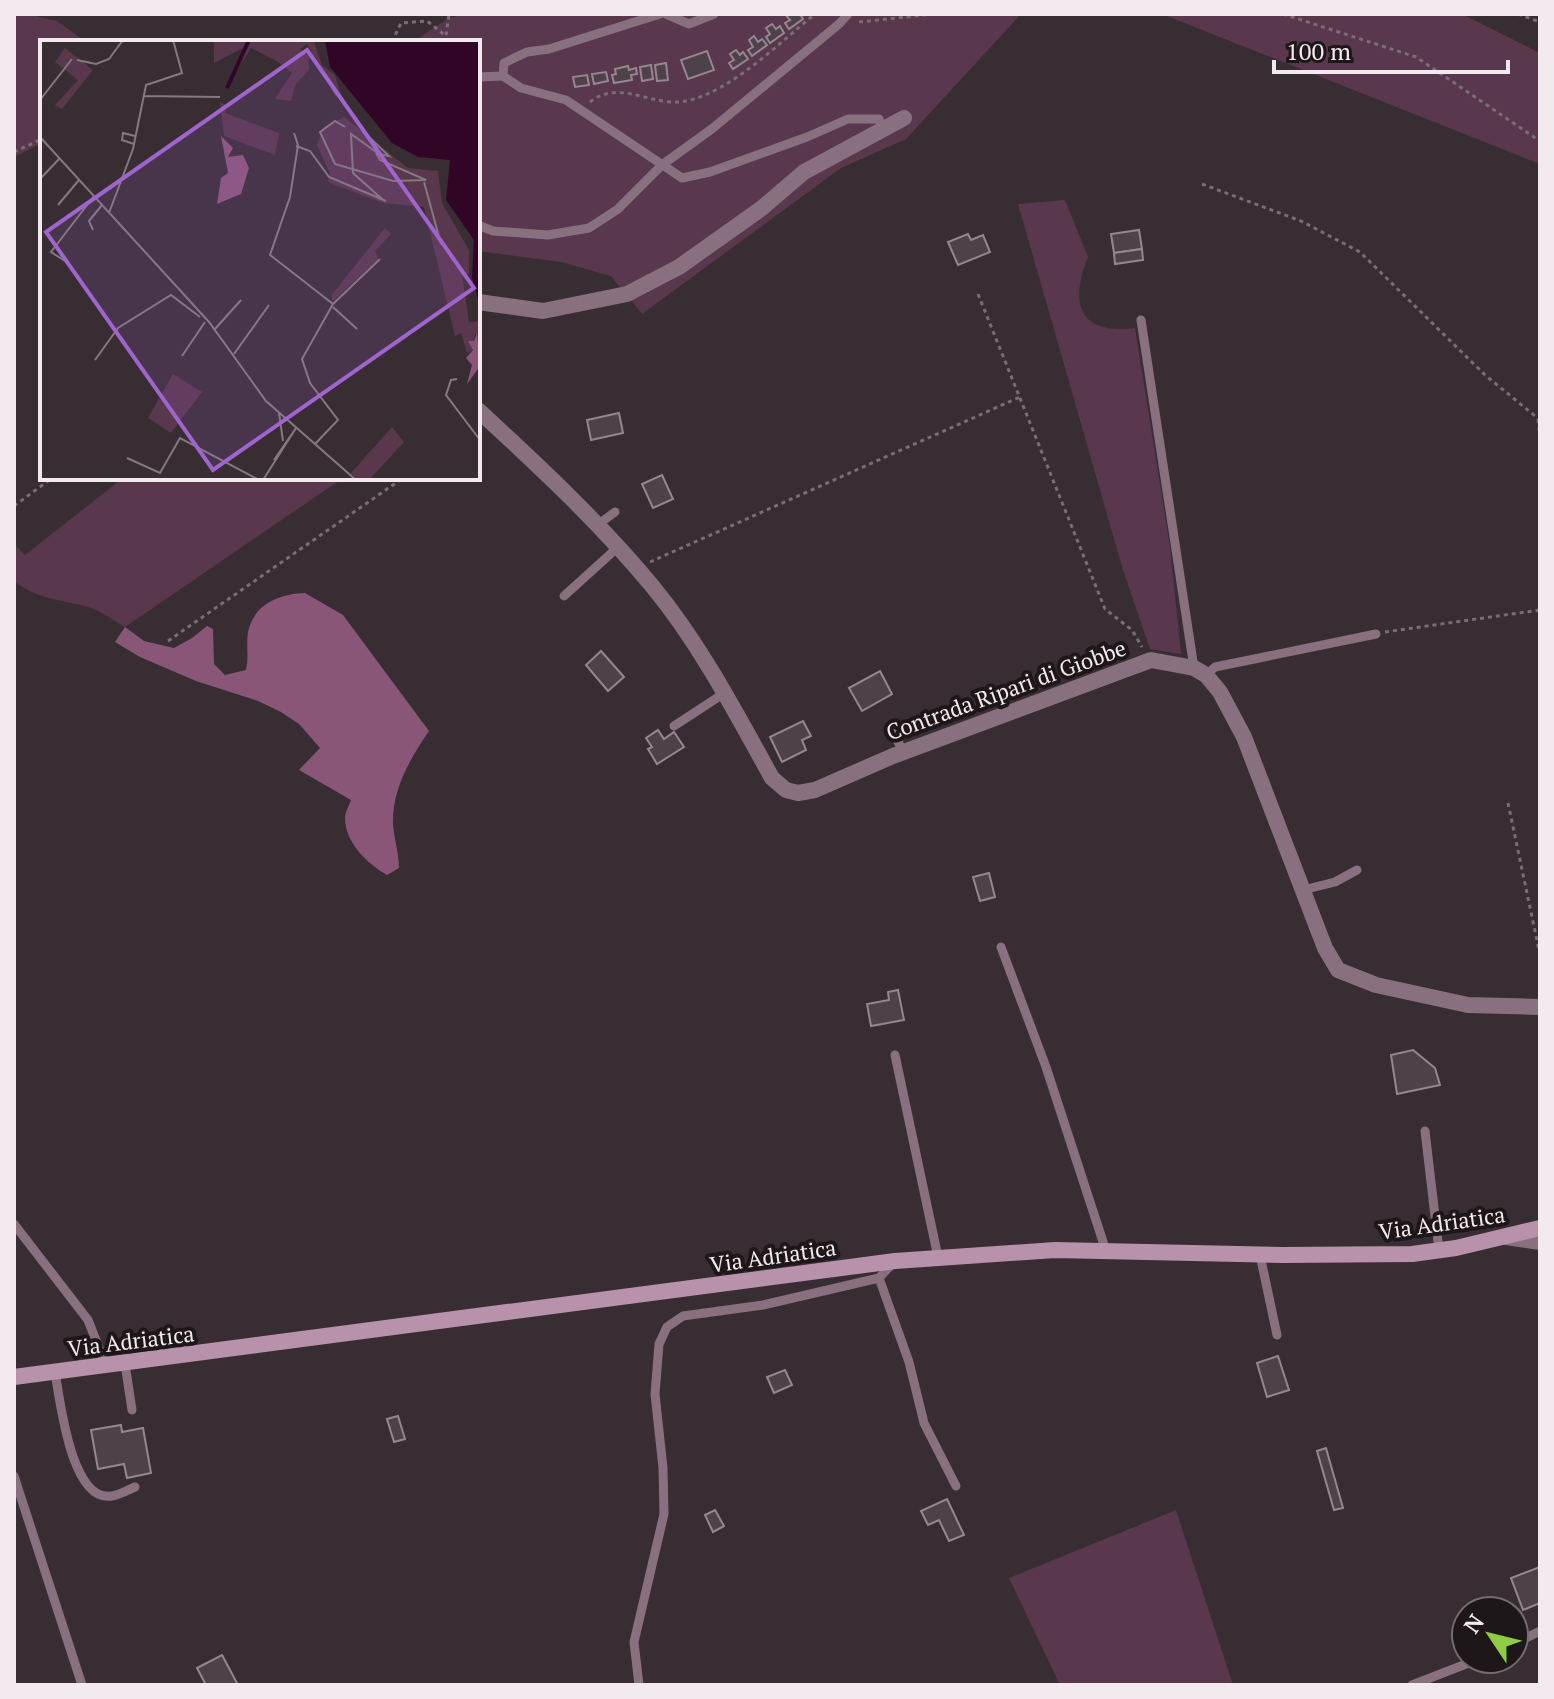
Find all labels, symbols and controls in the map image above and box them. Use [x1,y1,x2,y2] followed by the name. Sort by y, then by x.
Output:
[1274,24,1508,74] scale bar
[1286,35,1351,67] text: 100 m
[40,40,480,480] inset map
[882,633,1130,746] street label: Contrada Ripari di Giobbe
[1377,1199,1507,1246] street label: Via Adriatica
[708,1232,838,1279] street label: Via Adriatica
[66,1318,196,1363] street label: Via Adriatica
[1450,1595,1530,1675] north arrow
[1457,1608,1490,1638] text: N

